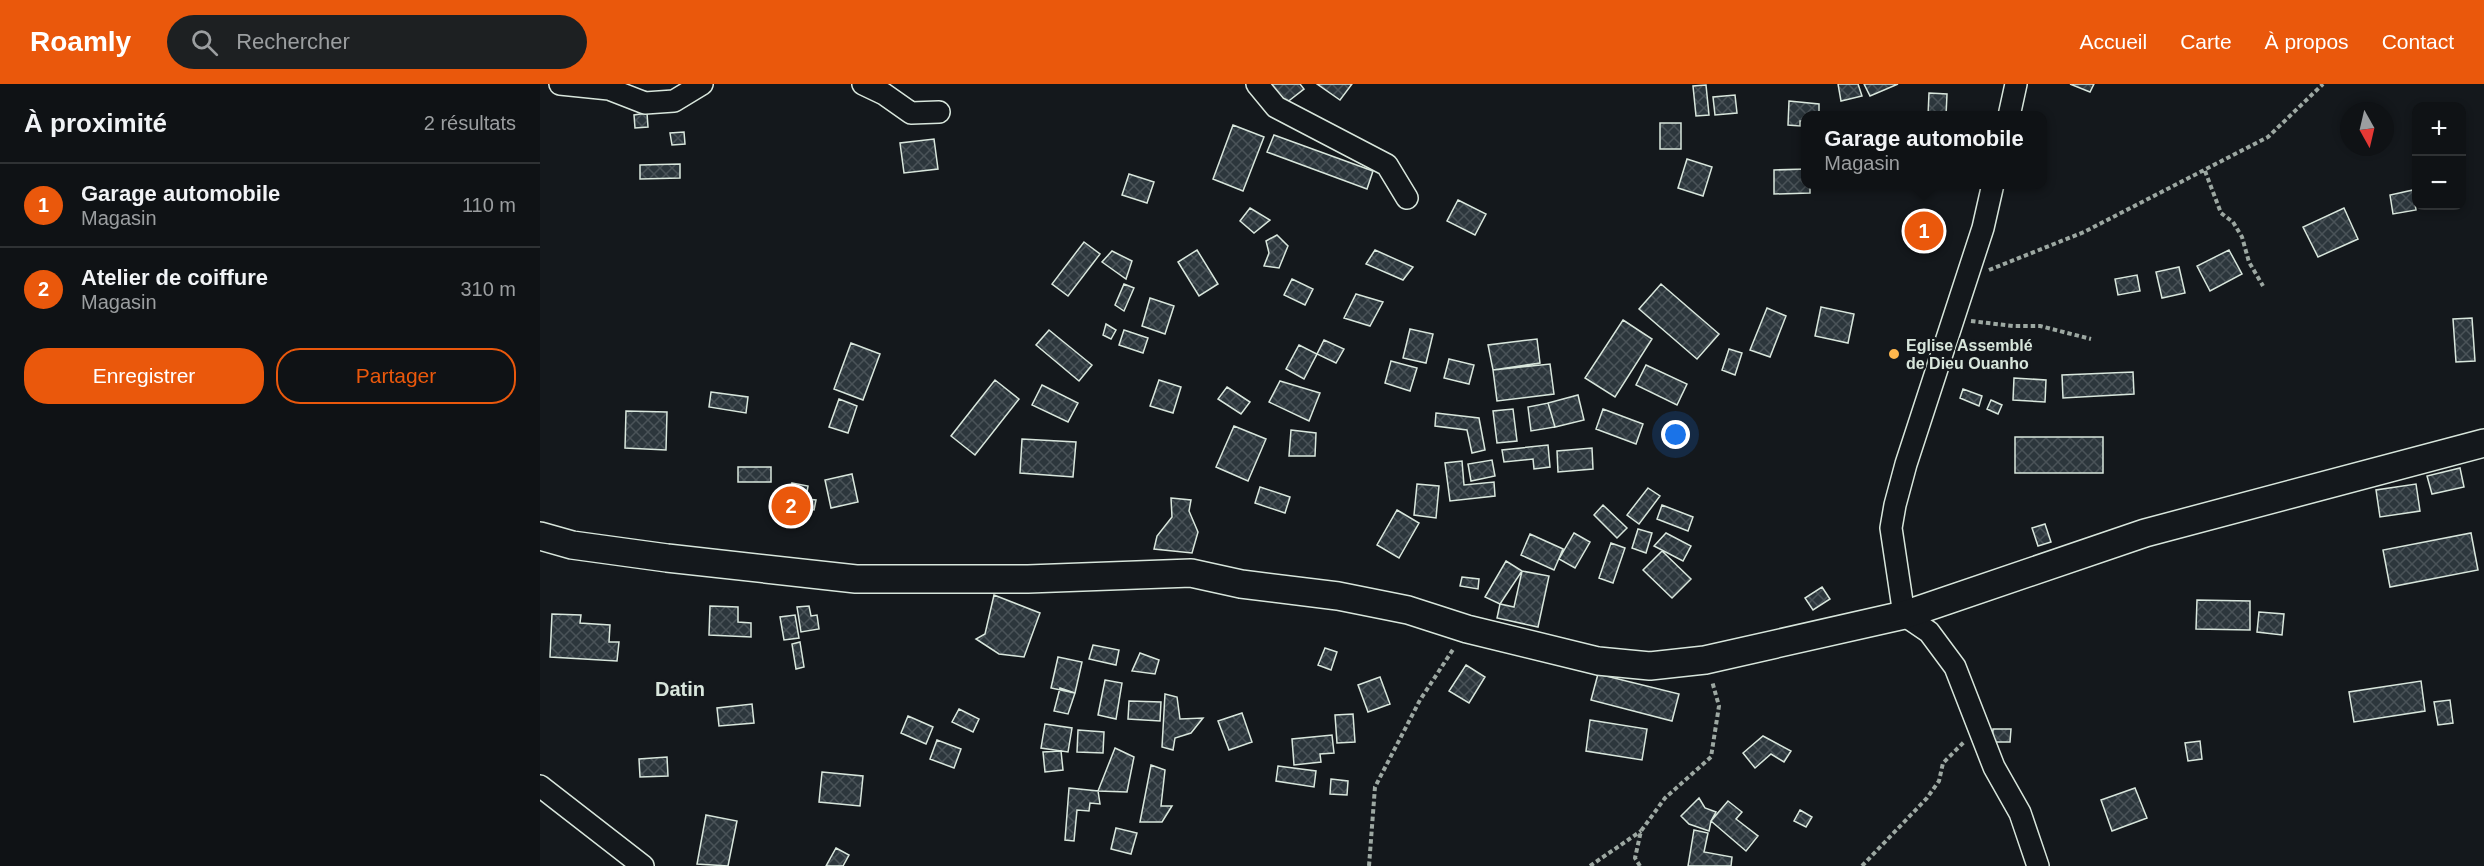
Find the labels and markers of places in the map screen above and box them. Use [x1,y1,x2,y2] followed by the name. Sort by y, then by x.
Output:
[1904,208,1944,254] pin: 1
[1906,337,2033,372] place label: Eglise Assemblé de Dieu Ouanho
[1887,347,1901,361] marker: Eglise Assemblé de Dieu Ouanho
[772,484,810,528] pin: 2

